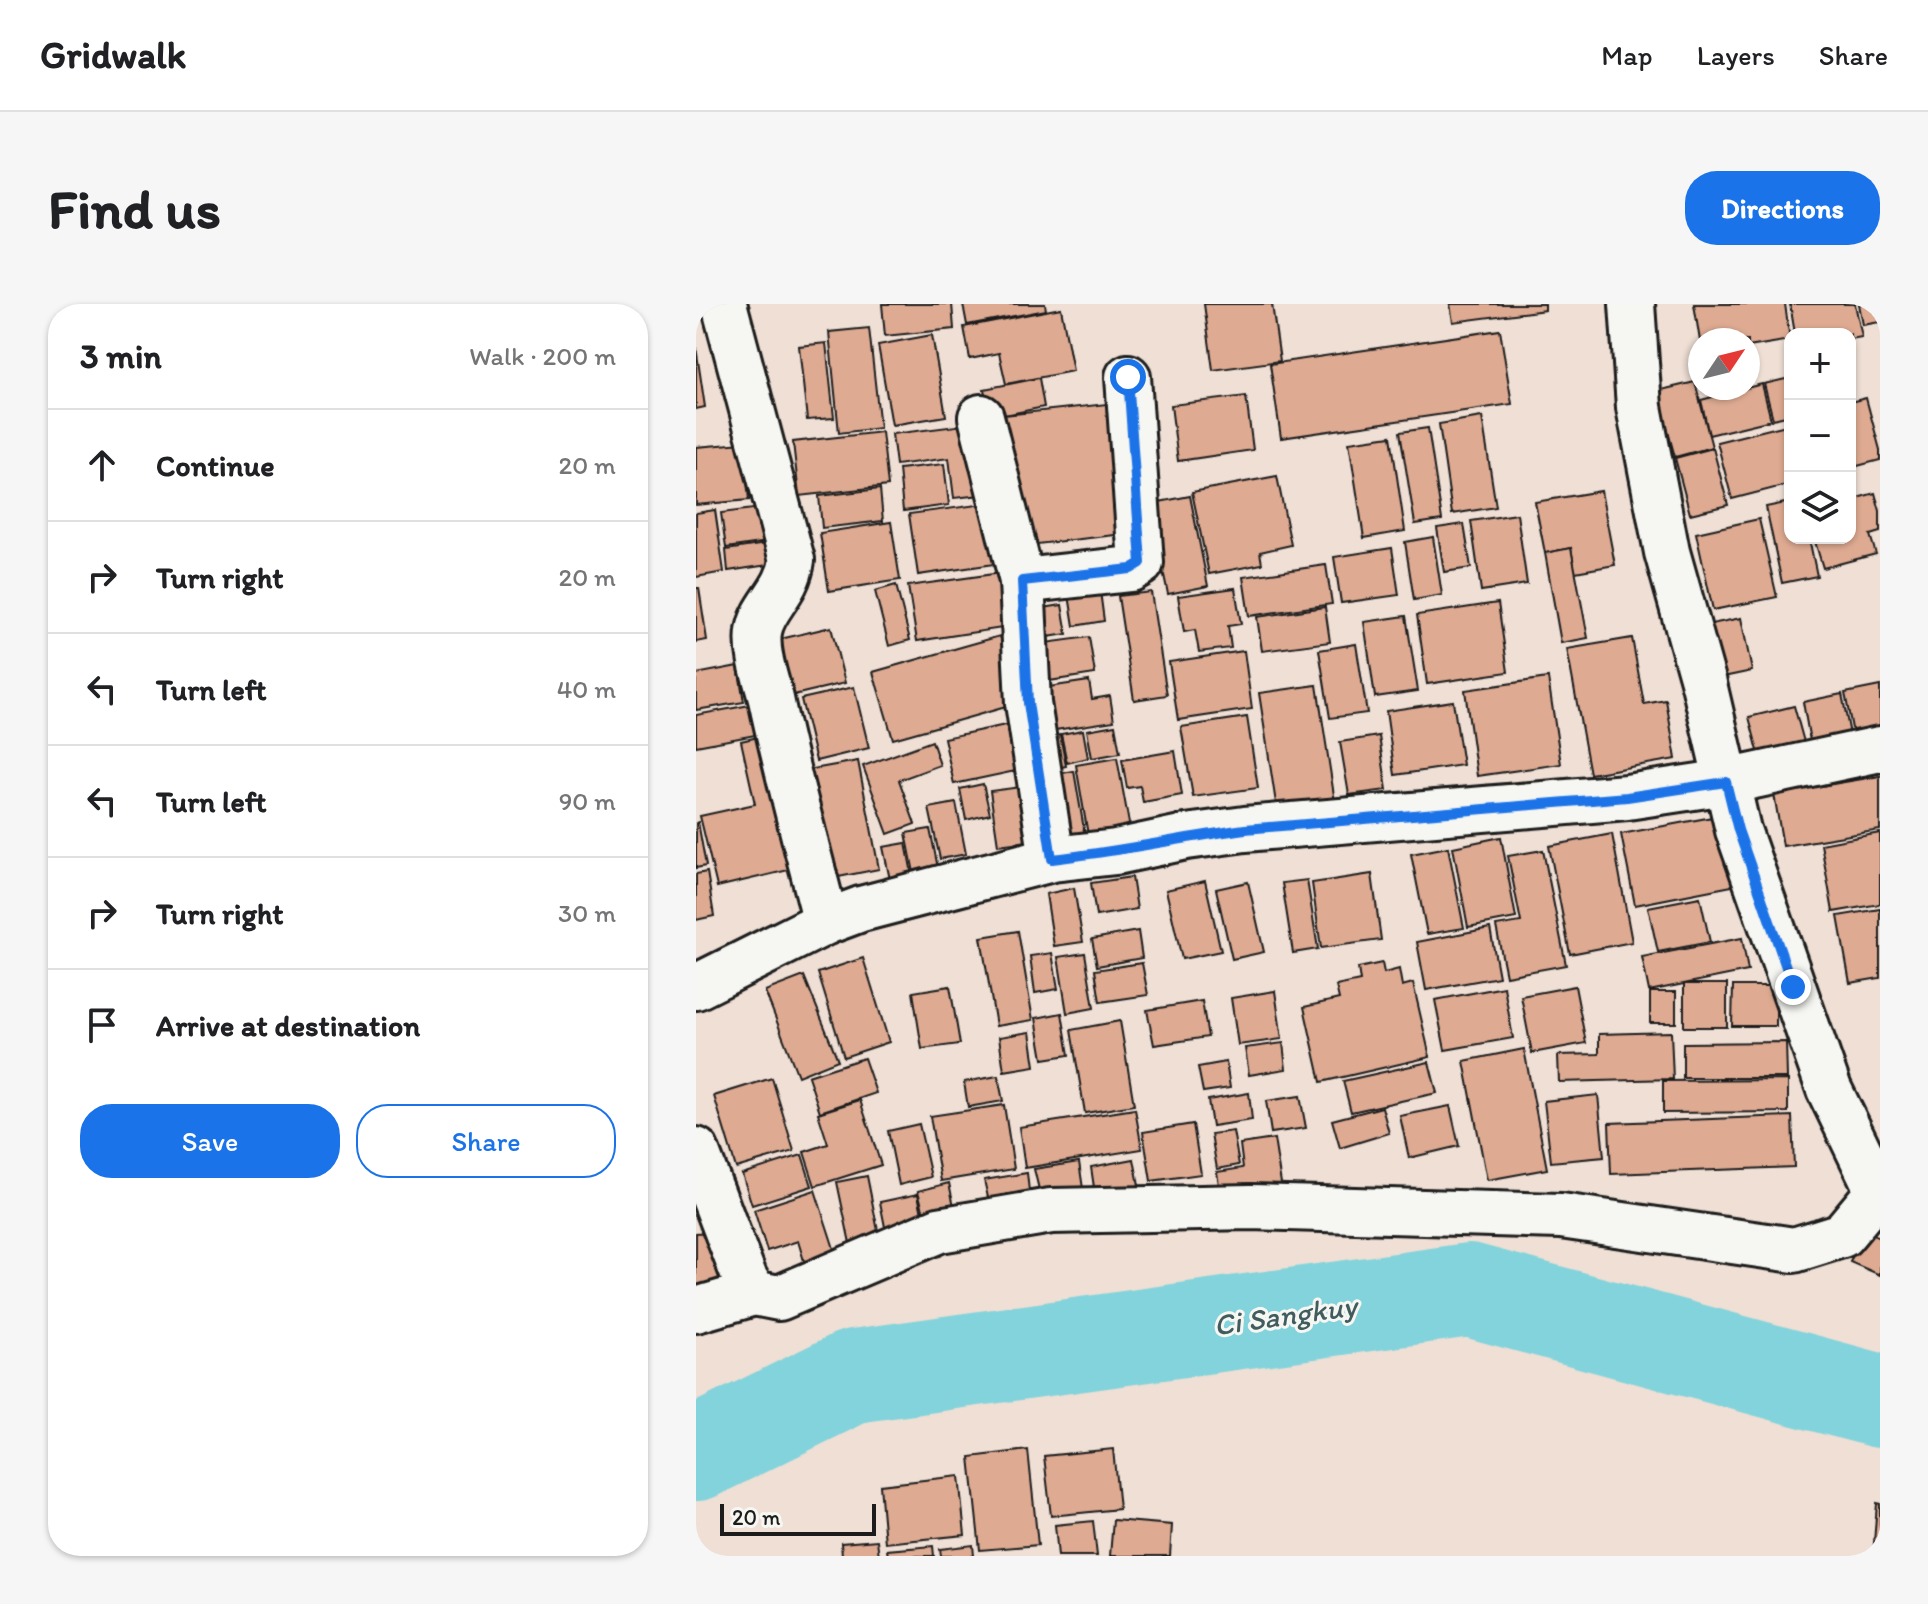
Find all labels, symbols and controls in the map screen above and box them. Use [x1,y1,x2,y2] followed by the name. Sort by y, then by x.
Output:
[40,32,186,78] text: Gridwalk
[1601,38,1653,72] text: Map
[1697,38,1775,72] text: Layers
[1819,38,1888,72] text: Share
[1685,171,1880,245] button: Directions
[48,175,221,242] text: Find us
[1688,328,1760,400] north arrow
[1784,328,1856,544] map controls
[1784,328,1856,400] button: +
[80,336,162,377] text: 3 min
[469,340,616,372] text: Walk · 200 m
[1110,359,1146,395] route start
[1784,400,1856,472] button: −
[80,443,124,487] icon: ahead
[156,447,275,484] text: Continue
[559,449,616,481] text: 20 m
[1784,472,1856,544] button: layers
[80,555,124,599] icon: right
[156,559,284,596] text: Turn right
[559,561,616,593] text: 20 m
[80,667,124,711] icon: left
[156,671,267,708] text: Turn left
[557,673,616,705] text: 40 m
[80,779,124,823] icon: left
[156,783,267,820] text: Turn left
[559,785,616,817] text: 90 m
[80,891,124,935] icon: right
[156,895,284,932] text: Turn right
[558,897,616,929] text: 30 m
[1775,969,1811,1005] route end
[80,1003,124,1047] icon: arrive
[156,1007,420,1044] text: Arrive at destination
[80,1104,340,1178] button: Save
[356,1104,616,1178] button: Share
[1211,1286,1362,1343] water label: Ci Sangkuy
[720,1500,876,1536] scale bar
[732,1504,781,1531] text: 20 m

